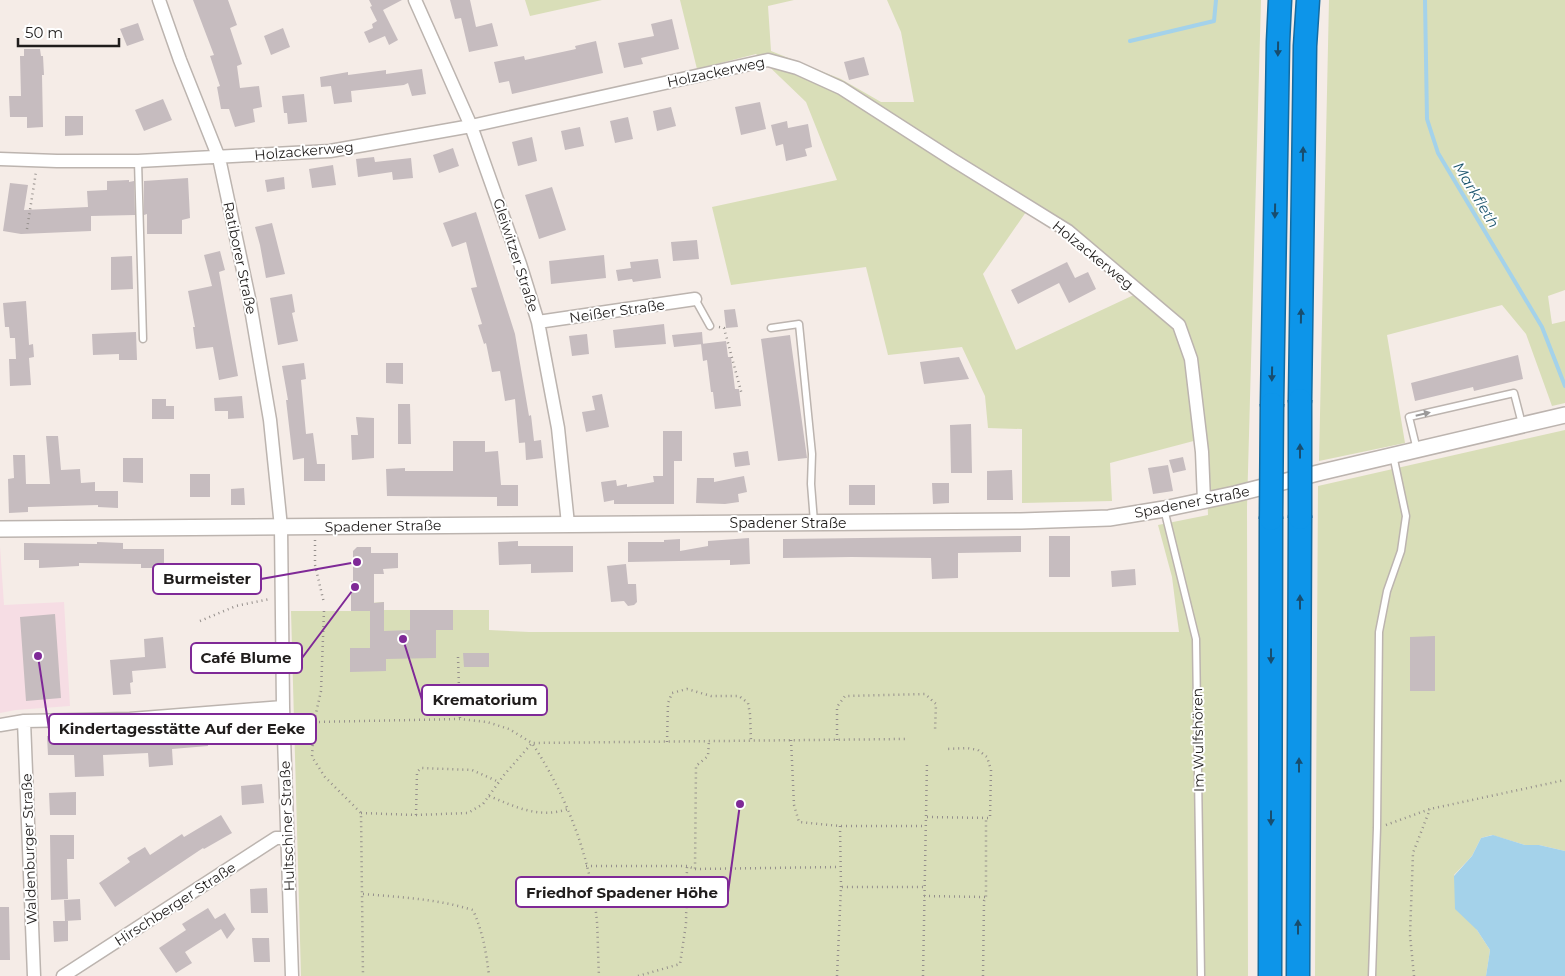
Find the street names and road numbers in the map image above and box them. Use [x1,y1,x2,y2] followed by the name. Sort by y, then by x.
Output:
[665,53,767,91] street label: Holzackerweg
[254,138,354,164] street label: Holzackerweg
[489,196,543,314] street label: Gleiwitzer Straße
[219,200,261,316] street label: Ratiborer Straße
[1049,217,1137,293] street label: Holzackerweg
[568,295,666,327] street label: Neißer Straße
[1133,482,1251,522] street label: Spadener Straße
[730,514,846,532] street label: Spadener Straße
[324,516,442,536] street label: Spadener Straße
[1188,688,1208,792] street label: Im Wulfshören
[276,760,298,892] street label: Hultschiner Straße
[17,773,41,925] street label: Waldenburger Straße
[111,858,239,950] street label: Hirschberger Straße

